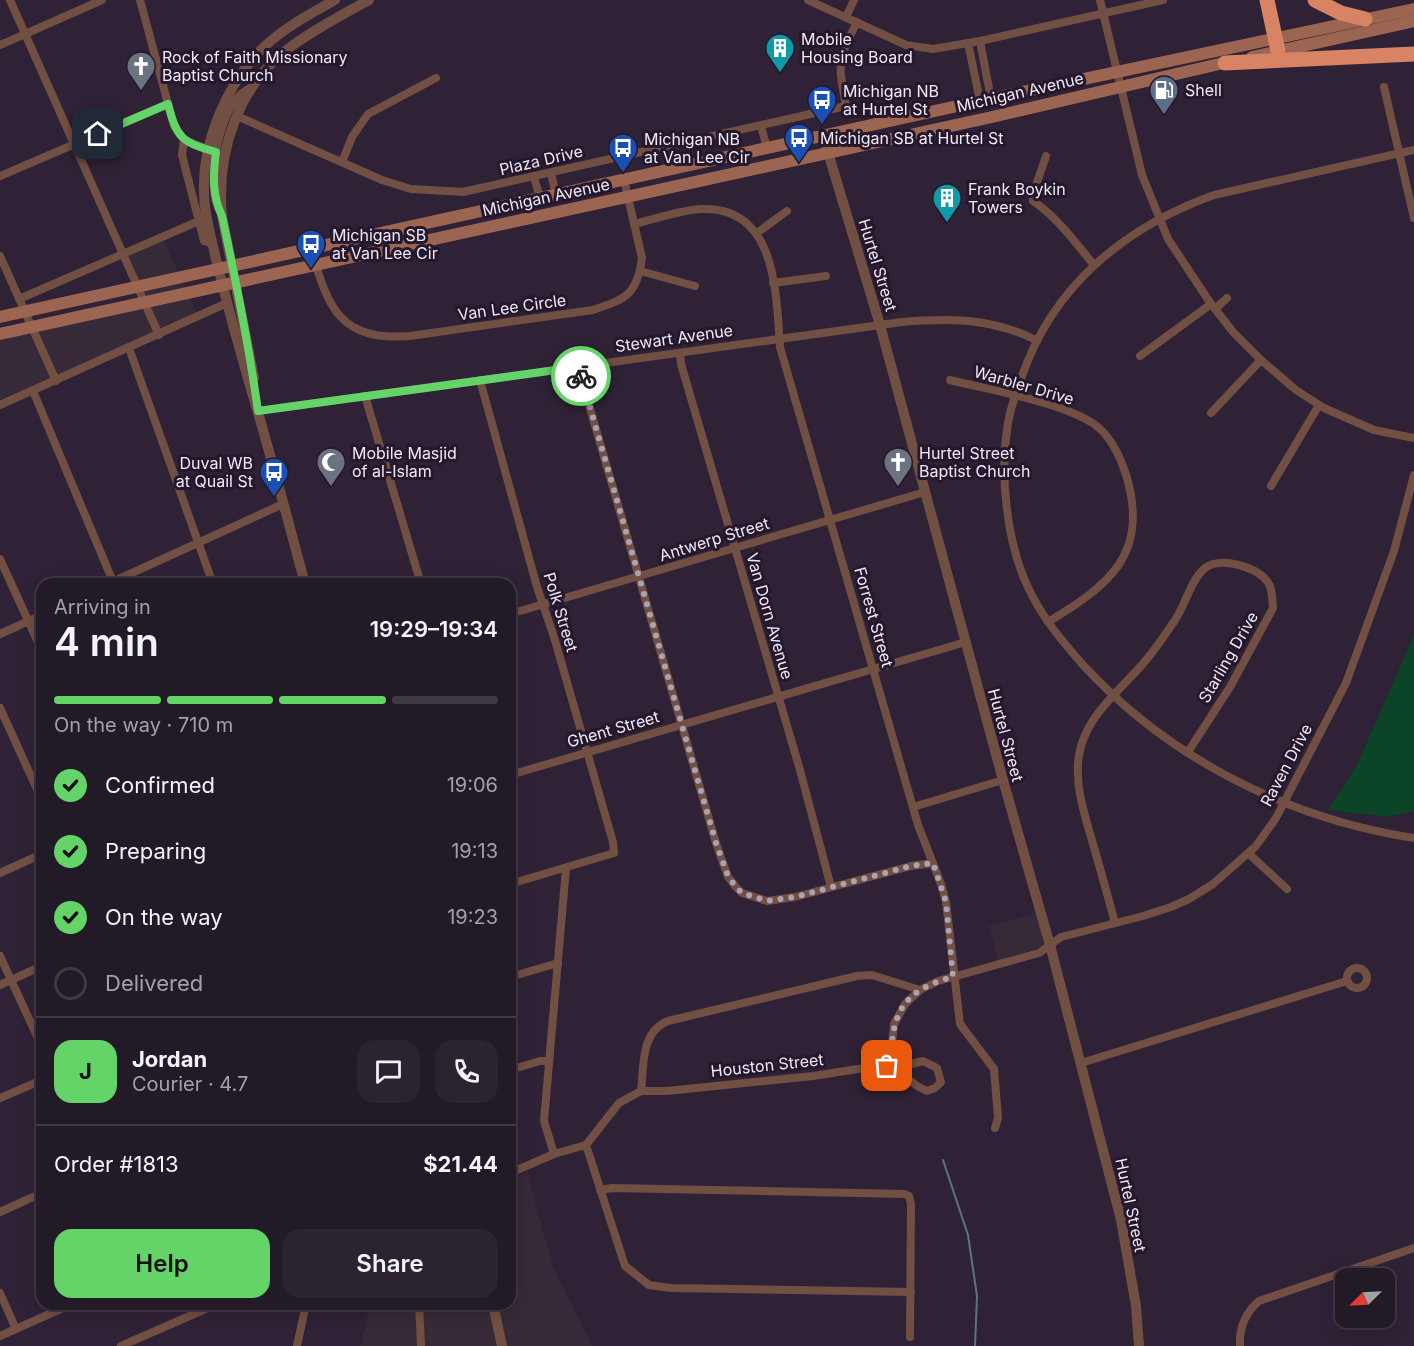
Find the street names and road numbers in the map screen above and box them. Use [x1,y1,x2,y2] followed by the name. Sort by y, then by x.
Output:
[955,68,1085,116] street label: Michigan Avenue
[497,141,585,179] street label: Plaza Drive
[480,174,612,220] street label: Michigan Avenue
[854,216,902,314] street label: Hurtel Street
[457,290,567,324] street label: Van Lee Circle
[614,320,734,356] street label: Stewart Avenue
[972,361,1076,409] street label: Warbler Drive
[657,513,771,565] street label: Antwerp Street
[742,550,798,682] street label: Van Dorn Avenue
[850,565,898,669] street label: Forrest Street
[539,570,583,654] street label: Polk Street
[1194,608,1262,706] street label: Starling Drive
[984,686,1028,784] street label: Hurtel Street
[565,706,661,752] street label: Ghent Street
[1256,720,1316,810] street label: Raven Drive
[710,1049,824,1081] street label: Houston Street
[1111,1156,1151,1254] street label: Hurtel Street

